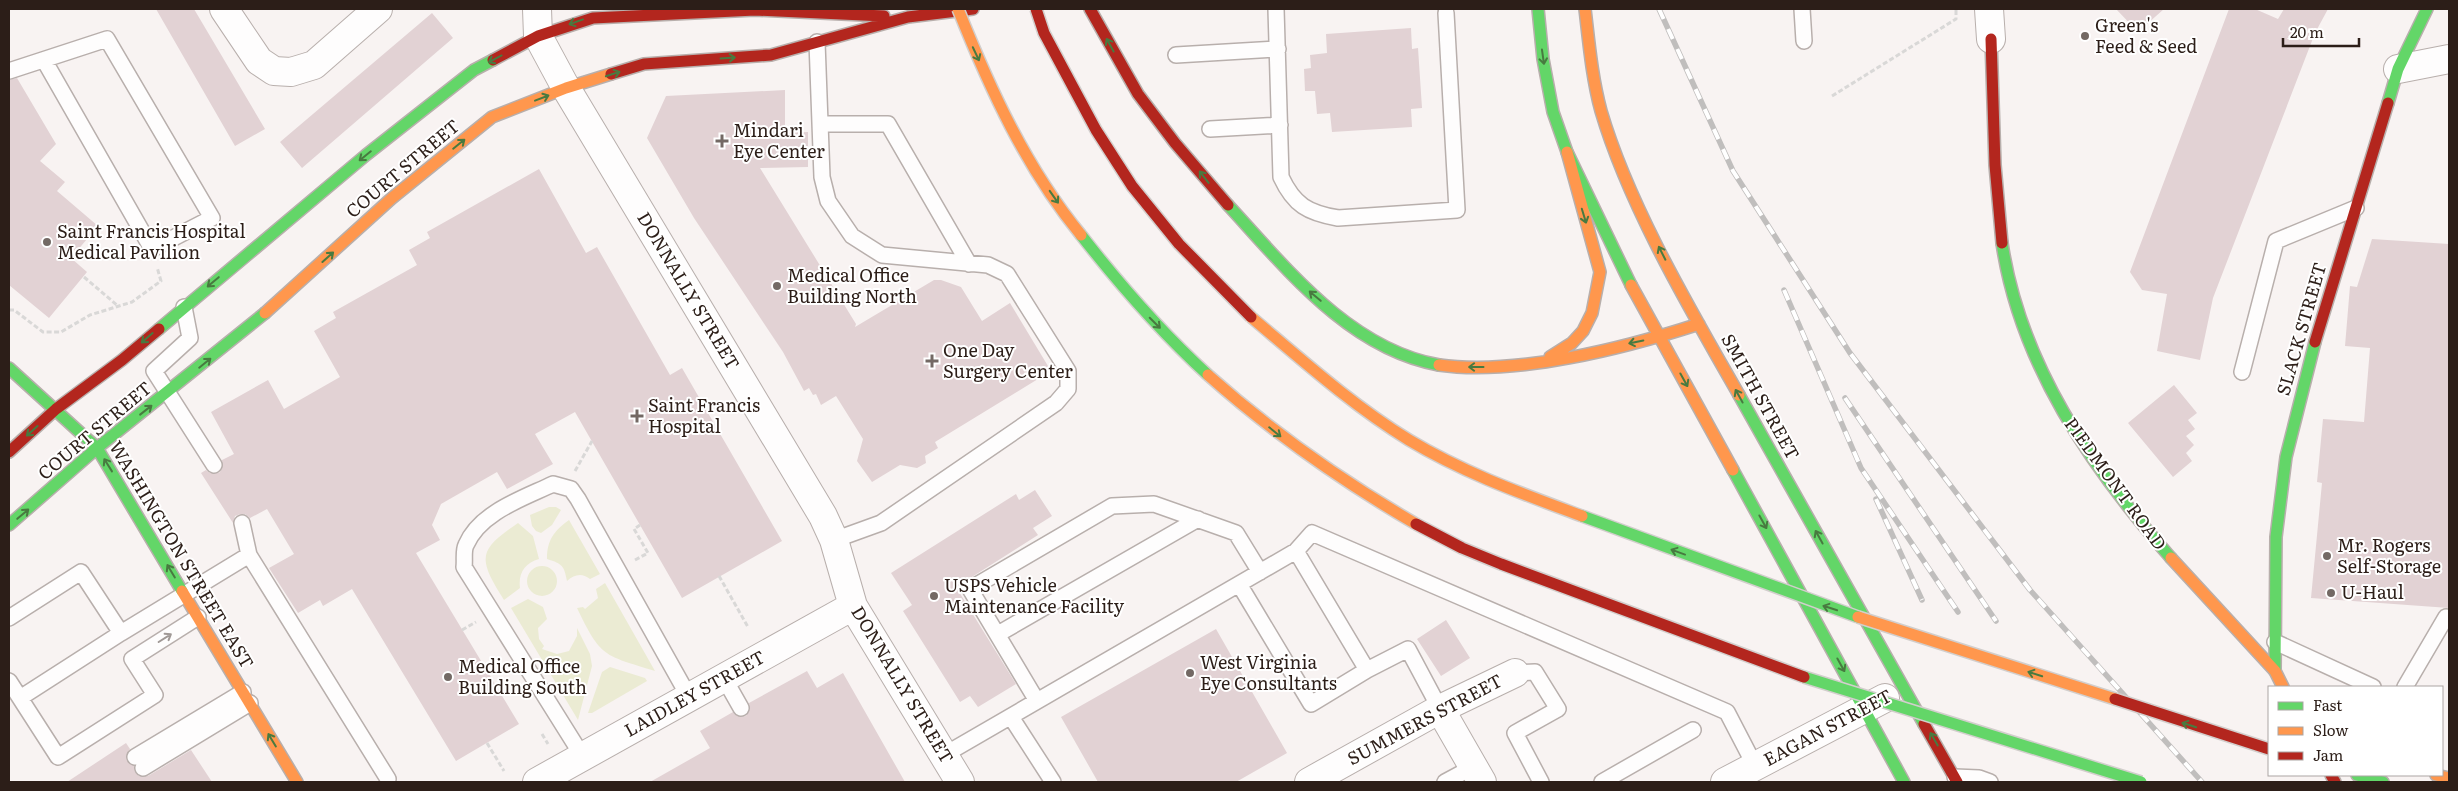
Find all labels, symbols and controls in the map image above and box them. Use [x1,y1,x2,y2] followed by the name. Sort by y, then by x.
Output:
[2095,11,2197,59] place label: Green's Feed & Seed
[2283,15,2359,47] scale bar
[568,18,584,27] one-way arrow
[2290,20,2324,43] text: 20 m
[2079,30,2091,42] marker: Green's Feed & Seed
[1105,38,1114,53] one-way arrow
[972,46,981,61] one-way arrow
[1538,49,1548,65] one-way arrow
[720,53,736,62] one-way arrow
[488,55,503,64] one-way arrow
[605,68,621,78] one-way arrow
[534,93,549,102] one-way arrow
[339,112,465,224] street label: COURT STREET
[733,116,825,164] place label: Mindari Eye Center
[715,134,729,148] marker: Mindari Eye Center
[452,139,465,150] one-way arrow
[358,150,371,161] one-way arrow
[1198,171,1209,184] one-way arrow
[1049,189,1059,203] one-way arrow
[631,206,747,374] street label: DONNALLY STREET
[1580,208,1590,224] one-way arrow
[57,217,246,265] place label: Saint Francis Hospital Medical Pavilion
[41,236,53,248] marker: Saint Francis Hospital Medical Pavilion
[1657,245,1667,260] one-way arrow
[322,251,335,262] one-way arrow
[2269,259,2332,398] street label: SLACK STREET
[787,261,917,309] place label: Medical Office Building North
[207,276,220,287] one-way arrow
[771,280,783,292] marker: Medical Office Building North
[1308,290,1321,301] one-way arrow
[1149,317,1161,329] one-way arrow
[1715,328,1807,464] street label: SMITH STREET
[140,333,153,344] one-way arrow
[943,336,1073,384] place label: One Day Surgery Center
[1628,338,1644,348] one-way arrow
[925,354,939,368] marker: One Day Surgery Center
[198,357,211,368] one-way arrow
[1468,362,1484,372] one-way arrow
[1680,372,1690,386] one-way arrow
[31,374,157,486] street label: COURT STREET
[1734,389,1744,403] one-way arrow
[648,391,760,439] place label: Saint Francis Hospital
[139,404,152,415] one-way arrow
[630,409,644,423] marker: Saint Francis Hospital
[2059,411,2174,555] street label: PIEDMONT ROAD
[26,425,39,436] one-way arrow
[1269,427,1282,438] one-way arrow
[103,435,261,673] street label: WASHINGTON STREET EAST
[102,459,112,473] one-way arrow
[16,508,29,519] one-way arrow
[1758,515,1768,529] one-way arrow
[1814,530,1824,545] one-way arrow
[2337,531,2441,579] place label: Mr. Rogers Self-Storage
[1671,547,1686,556] one-way arrow
[2321,550,2333,562] marker: Mr. Rogers Self-Storage
[166,563,176,578] one-way arrow
[944,571,1125,619] place label: USPS Vehicle Maintenance Facility
[2341,578,2404,605] place label: U-Haul
[2325,587,2337,599] marker: U-Haul
[928,590,940,602] marker: USPS Vehicle Maintenance Facility
[845,600,961,768] street label: DONNALLY STREET
[1823,603,1839,612] one-way arrow
[158,633,172,643] one-way arrow
[619,643,770,743] street label: LAIDLEY STREET
[1200,648,1337,696] place label: West Virginia Eye Consultants
[458,652,587,700] place label: Medical Office Building South
[1836,657,1846,672] one-way arrow
[1342,666,1507,771] street label: SUMMERS STREET
[1184,667,1196,679] marker: West Virginia Eye Consultants
[2027,669,2043,679] one-way arrow
[442,671,454,683] marker: Medical Office Building South
[1758,681,1896,772] street label: EAGAN STREET
[2268,686,2443,776] legend
[2313,693,2342,716] text: Fast
[2313,718,2348,741] text: Slow
[2182,720,2197,729] one-way arrow
[1929,732,1939,747] one-way arrow
[267,734,277,748] one-way arrow
[2313,743,2344,766] text: Jam

